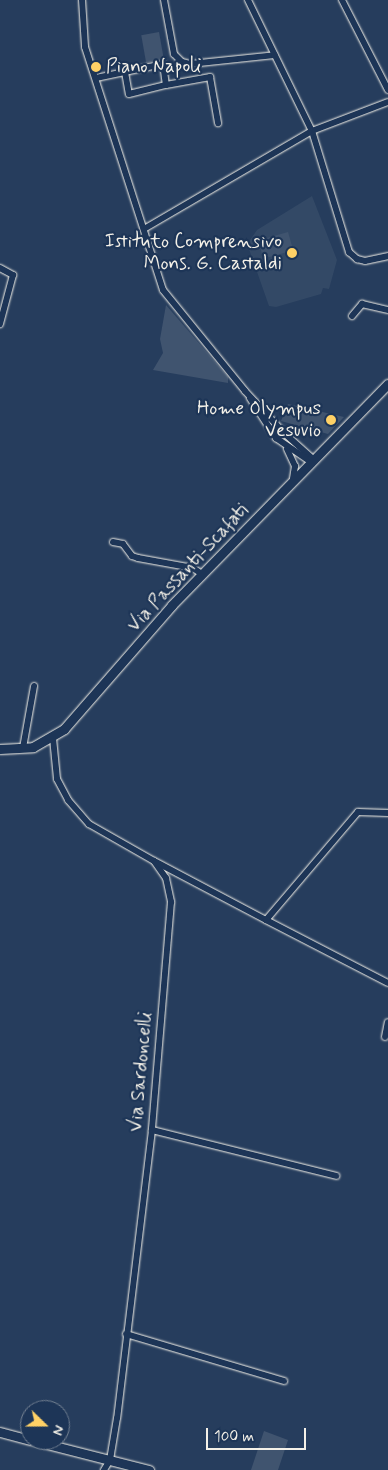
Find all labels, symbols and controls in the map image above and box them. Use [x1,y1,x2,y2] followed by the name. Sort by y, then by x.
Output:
[106,56,202,78] place label: Piano Napoli
[90,61,102,73] marker: Piano Napoli
[109,231,282,275] place label: Istituto Comprensivo Mons. G. Castaldi
[286,247,298,259] marker: Istituto Comprensivo Mons. G. Castaldi
[196,398,321,442] place label: Home Olympus Vesuvio
[325,414,337,426] marker: Home Olympus Vesuvio
[124,500,252,636] street label: Via Passanti-Scafati
[124,1012,158,1132] street label: Via Sardoncelli
[20,1400,70,1450] north arrow
[208,1418,308,1450] scale bar
[48,1423,68,1438] text: N
[214,1427,254,1447] text: 100 m

